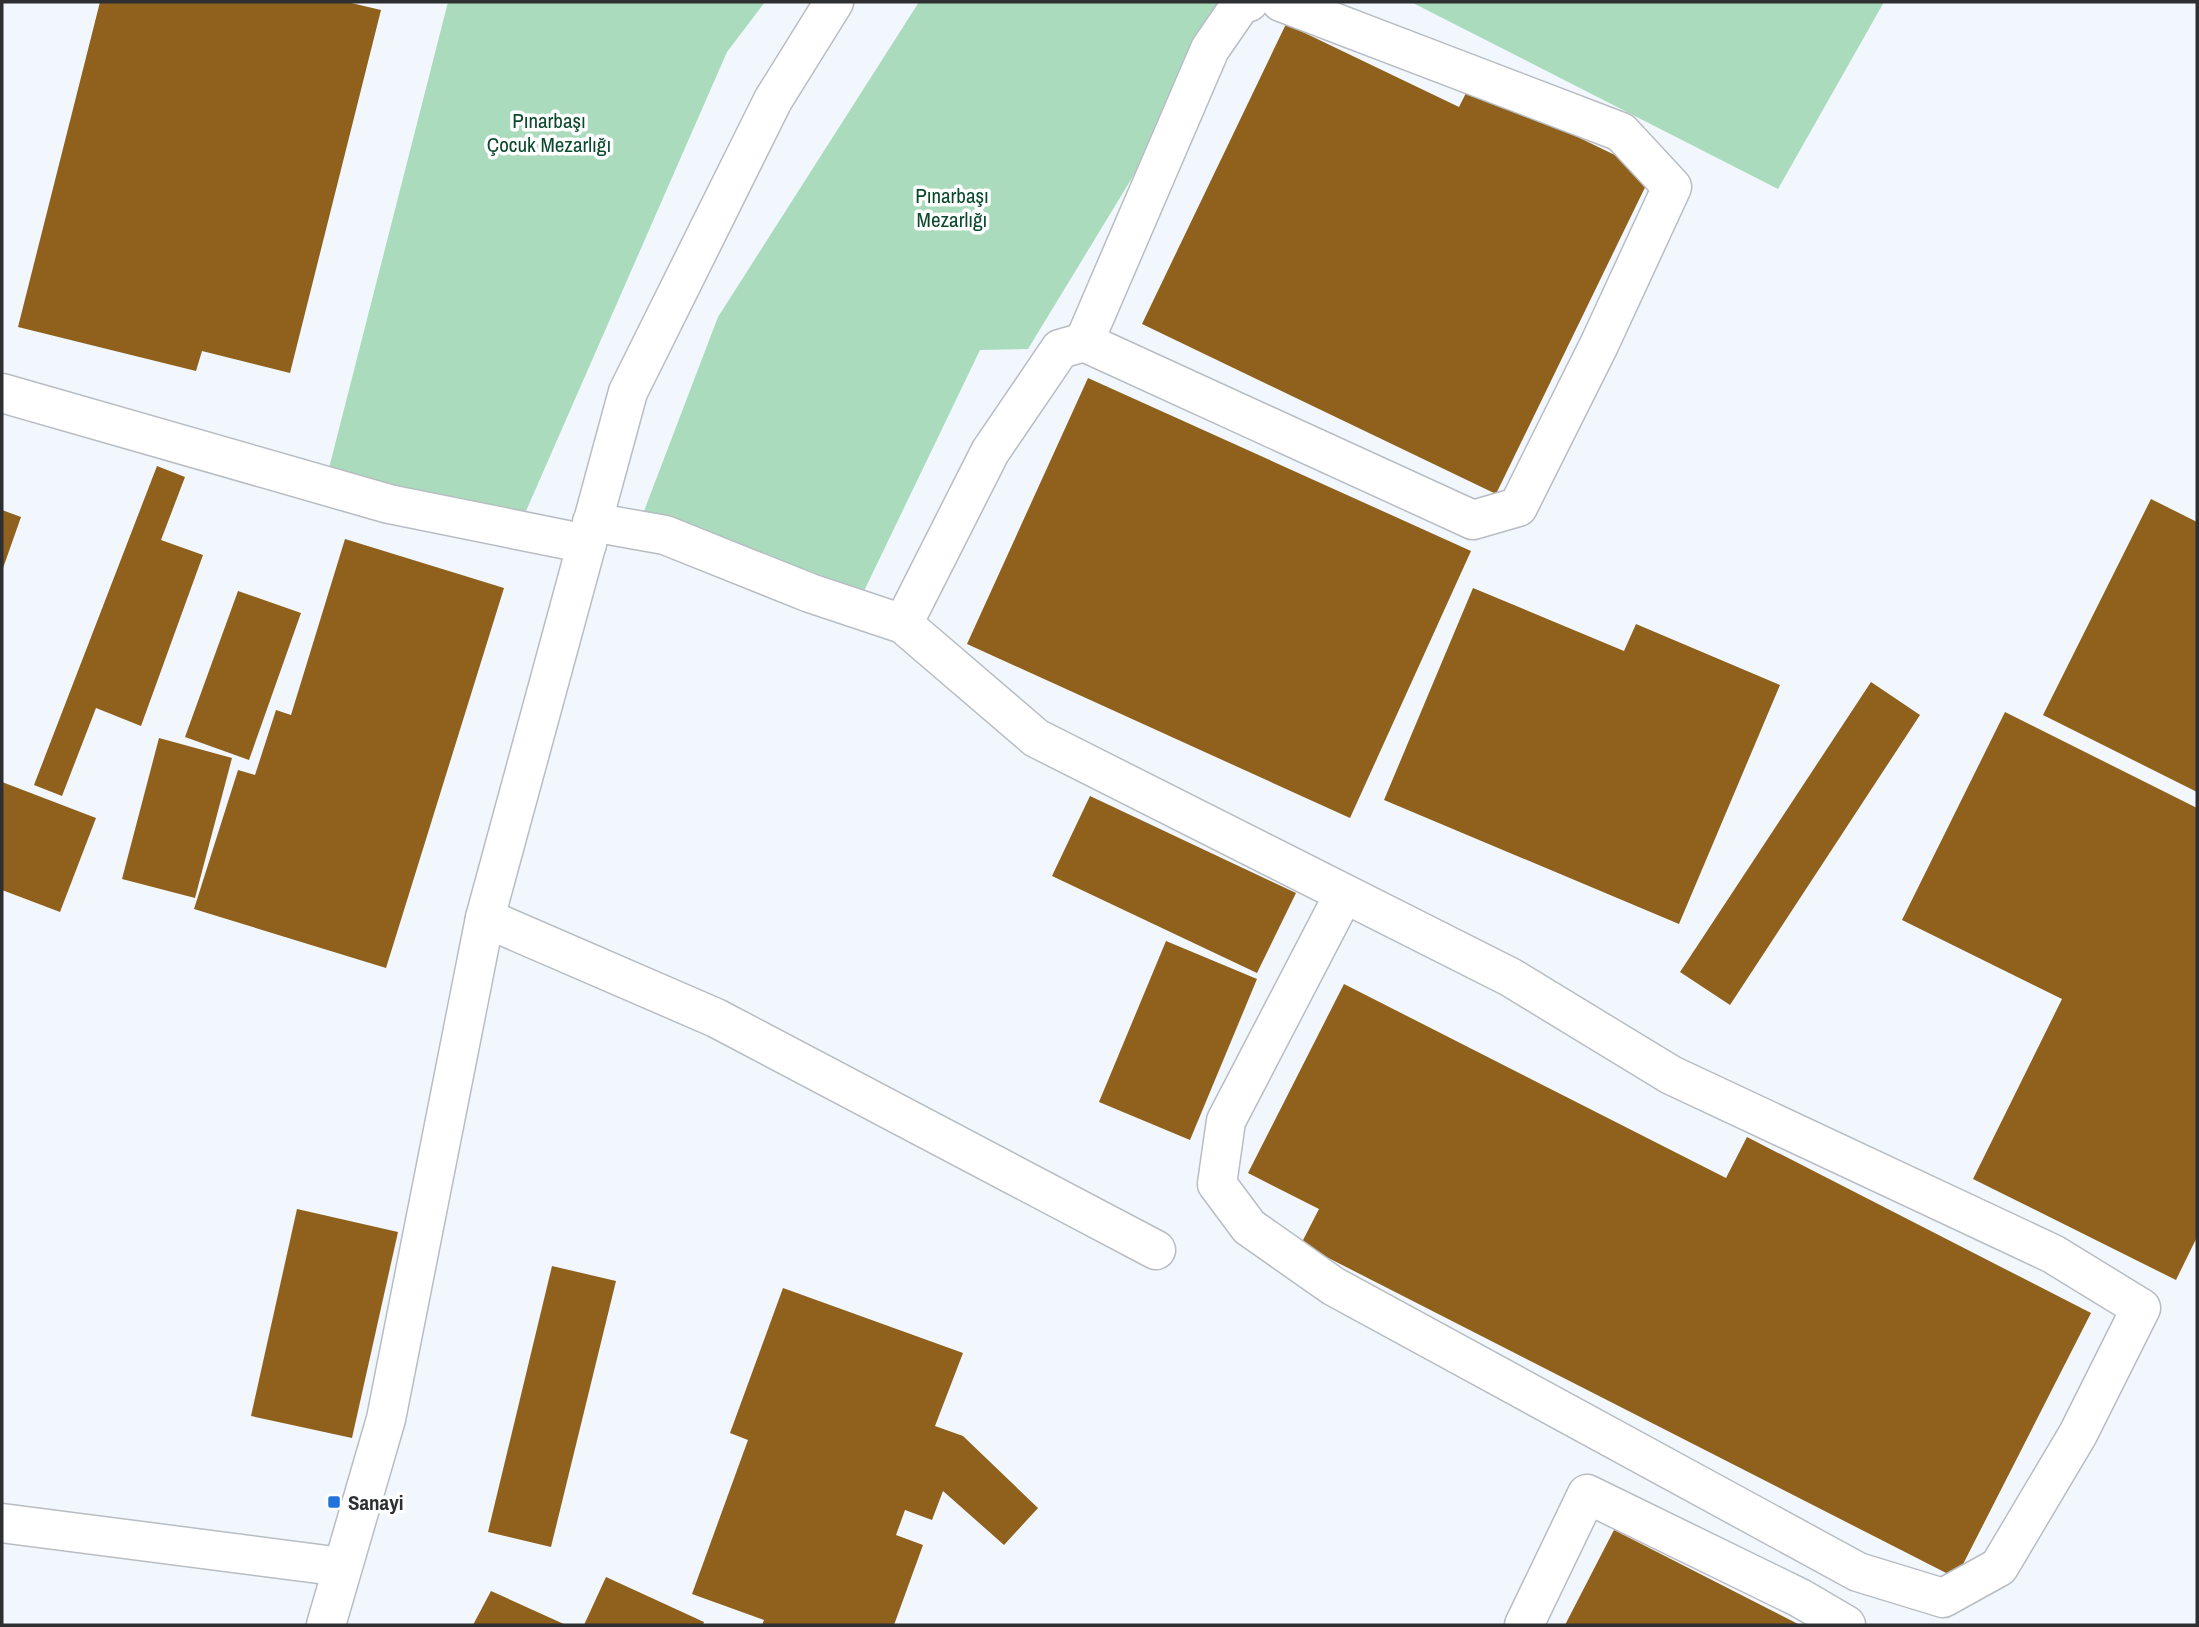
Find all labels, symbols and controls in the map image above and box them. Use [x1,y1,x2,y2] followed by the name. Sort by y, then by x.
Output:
[487,106,611,159] park label: Pınarbaşı Çocuk Mezarlığı
[915,181,989,234] park label: Pınarbaşı Mezarlığı
[348,1488,404,1517] place label: Sanayi
[326,1494,342,1510] marker: Sanayi

